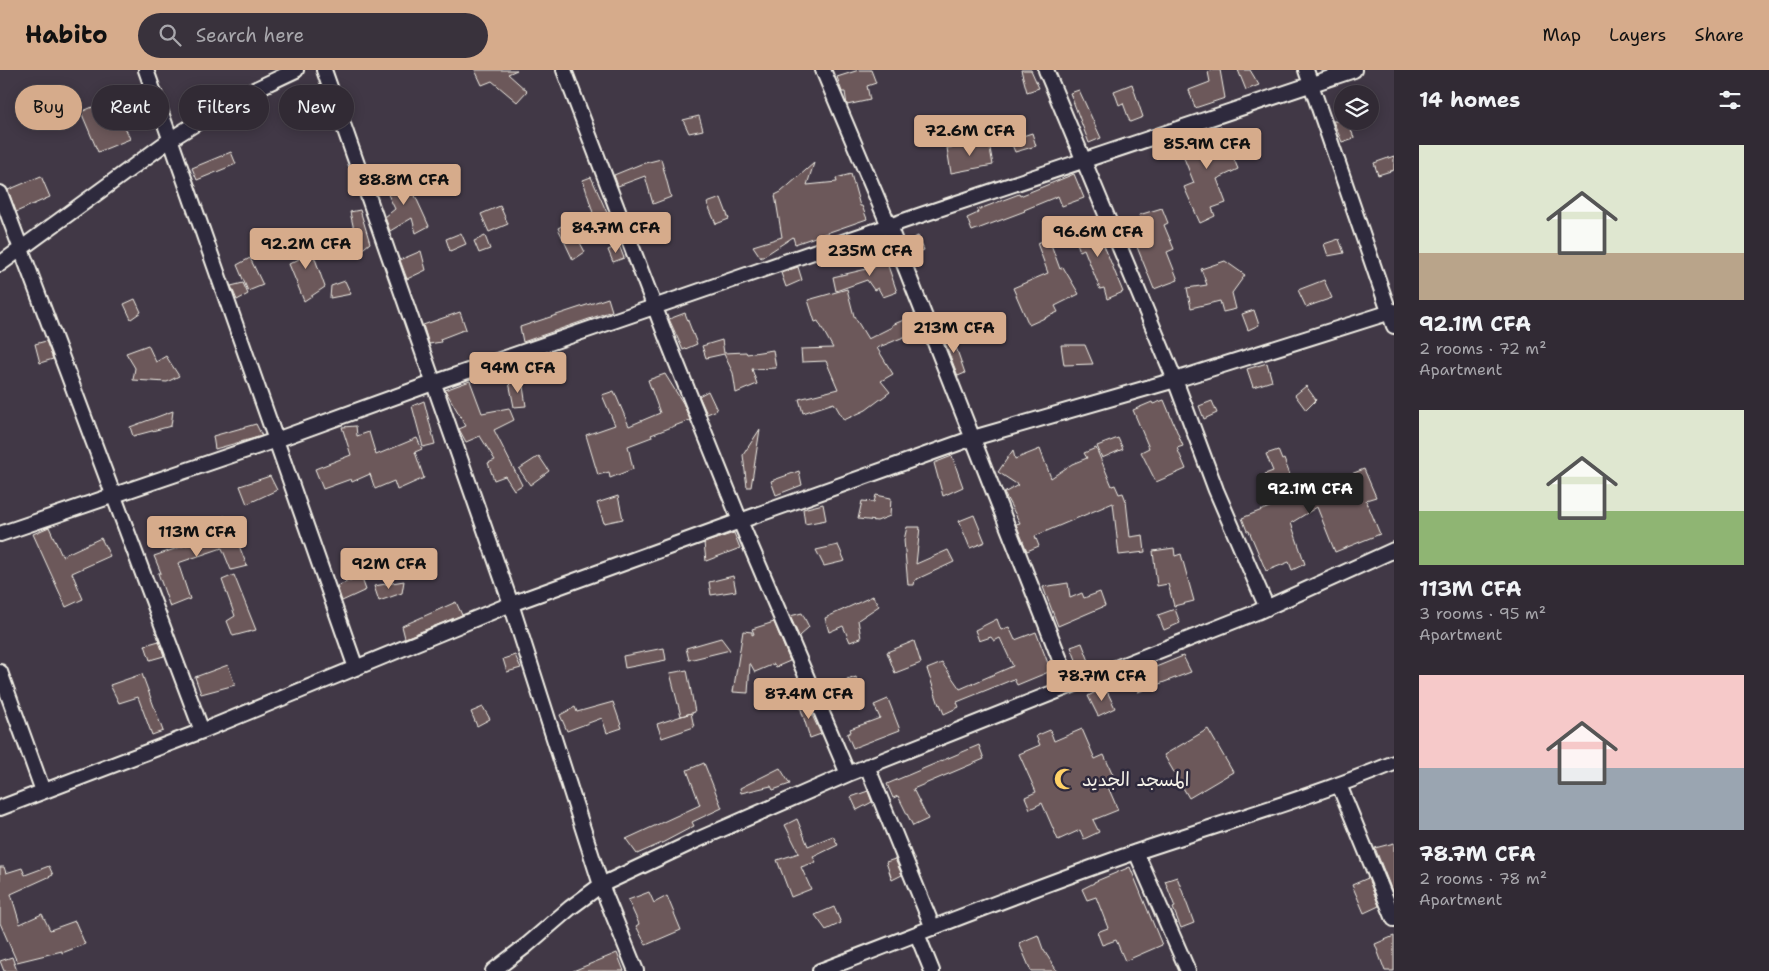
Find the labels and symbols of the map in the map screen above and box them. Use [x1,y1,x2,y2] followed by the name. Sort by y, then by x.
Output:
[913,114,1027,157] pin: 72.6M CFA
[1150,128,1264,170] pin: 85.9M CFA
[347,164,461,206] pin: 88.8M CFA
[559,212,673,254] pin: 84.7M CFA
[1041,216,1155,258] pin: 96.6M CFA
[249,228,363,270] pin: 92.2M CFA
[818,234,922,277] pin: 235M CFA
[902,312,1006,354] pin: 213M CFA
[472,352,564,394] pin: 94M CFA
[1253,472,1367,515] pin: 92.1M CFA
[145,516,249,558] pin: 113M CFA
[343,548,435,590] pin: 92M CFA
[1045,660,1159,702] pin: 78.7M CFA
[752,678,866,720] pin: 87.4M CFA
[1052,766,1078,792] mosque icon: المسجد الجديد
[1082,767,1189,792] place label: المسجد الجديد

